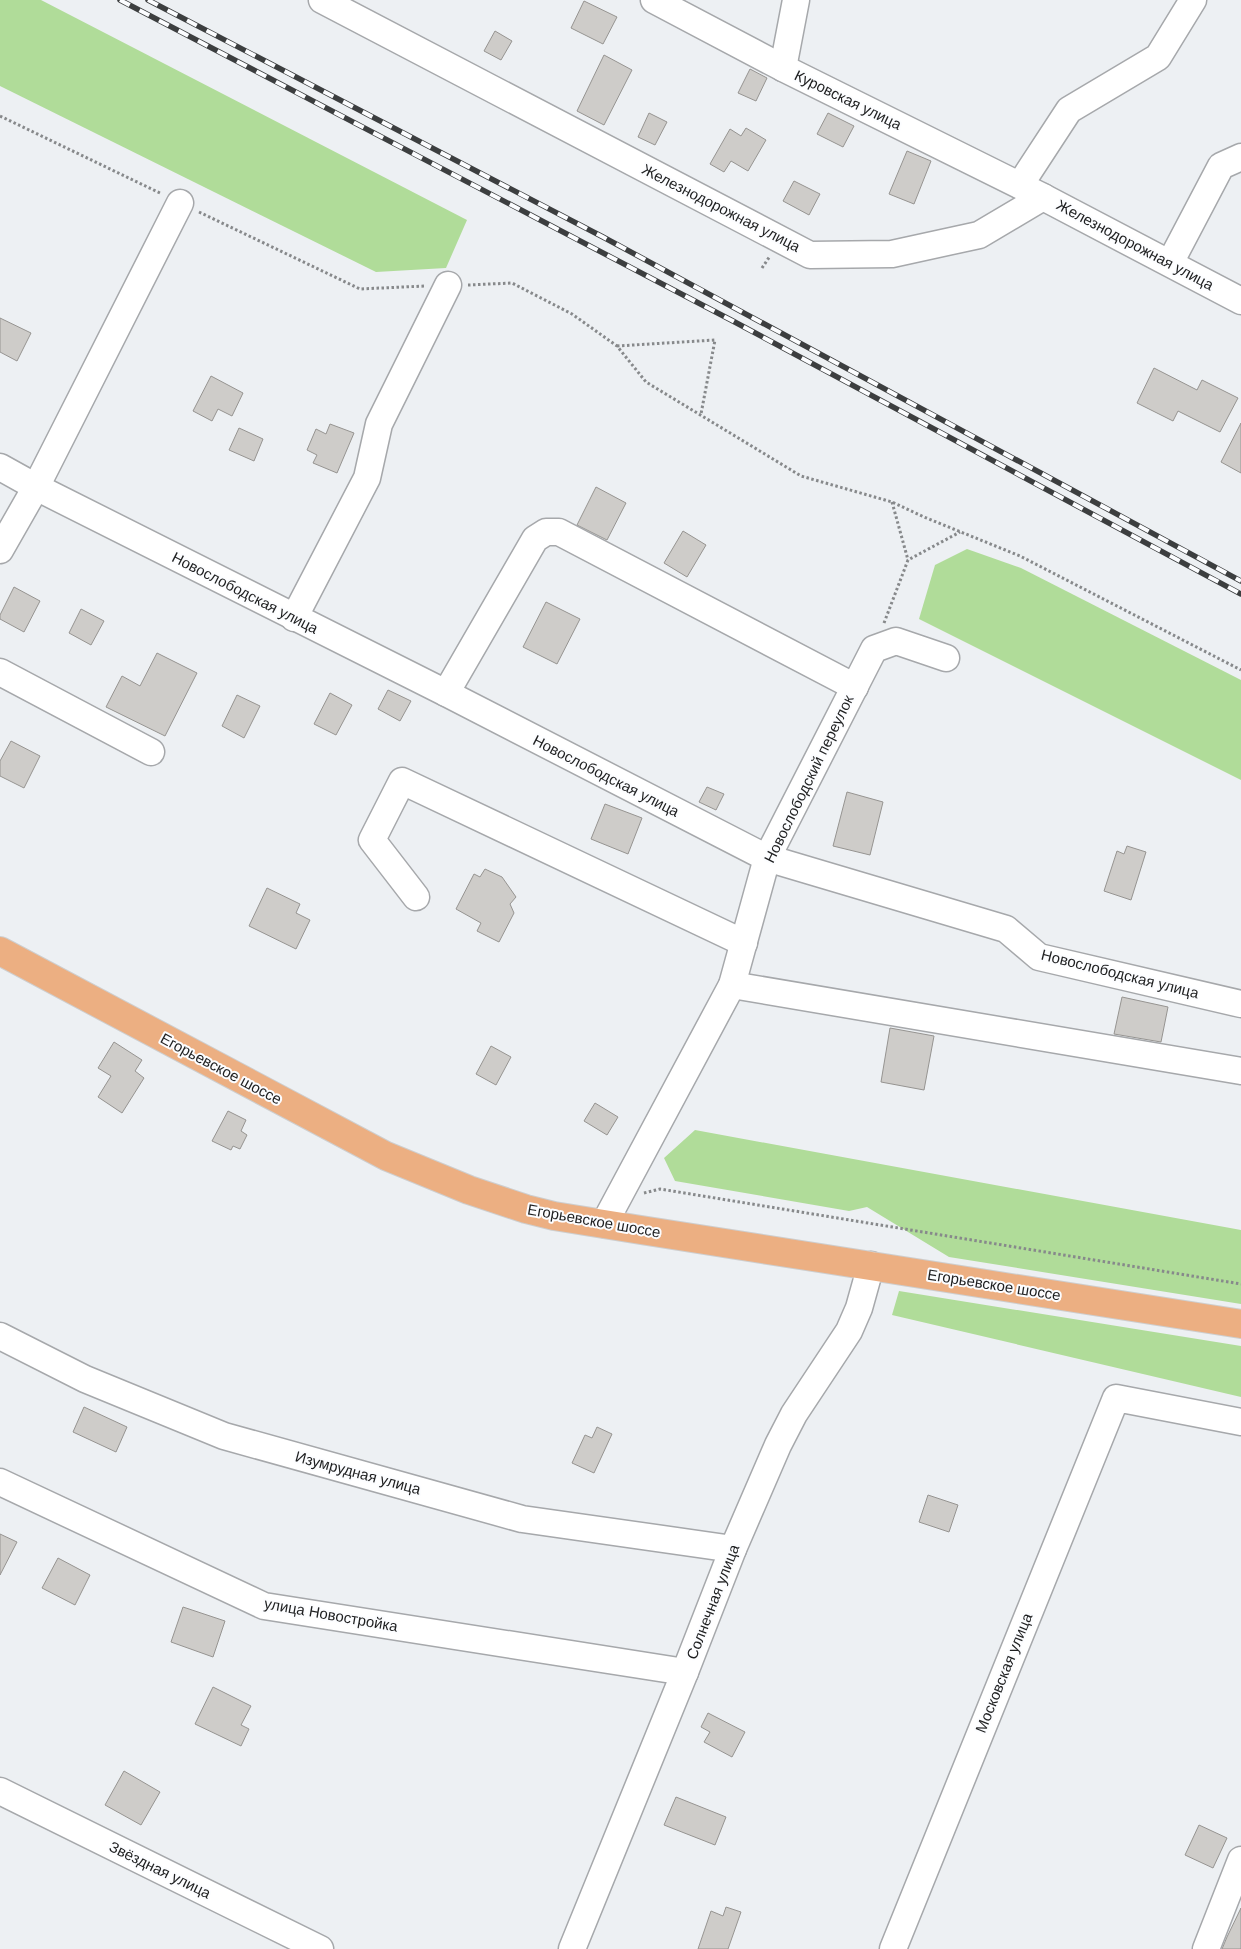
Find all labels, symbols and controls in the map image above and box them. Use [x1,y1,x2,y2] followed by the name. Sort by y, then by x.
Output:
[792,66,905,133] street label: Куровская улица
[639,160,804,255] street label: Железнодорожная улица
[1054,196,1217,294] street label: Железнодорожная улица
[169,548,322,637] street label: Новослободская улица
[760,692,857,865] street label: Новослободский переулок
[530,731,683,820] street label: Новослободская улица
[1040,946,1201,1001] street label: Новослободская улица
[158,1029,285,1108] street label: Егорьевское шоссе
[526,1200,662,1241] street label: Егорьевское шоссе
[926,1266,1062,1303] street label: Егорьевское шоссе
[294,1448,423,1498] street label: Изумрудная улица
[683,1541,743,1662] street label: Солнечная улица
[263,1594,400,1635] street label: улица Новостройка
[972,1610,1036,1735] street label: Московская улица
[107,1838,214,1902] street label: Звёздная улица

